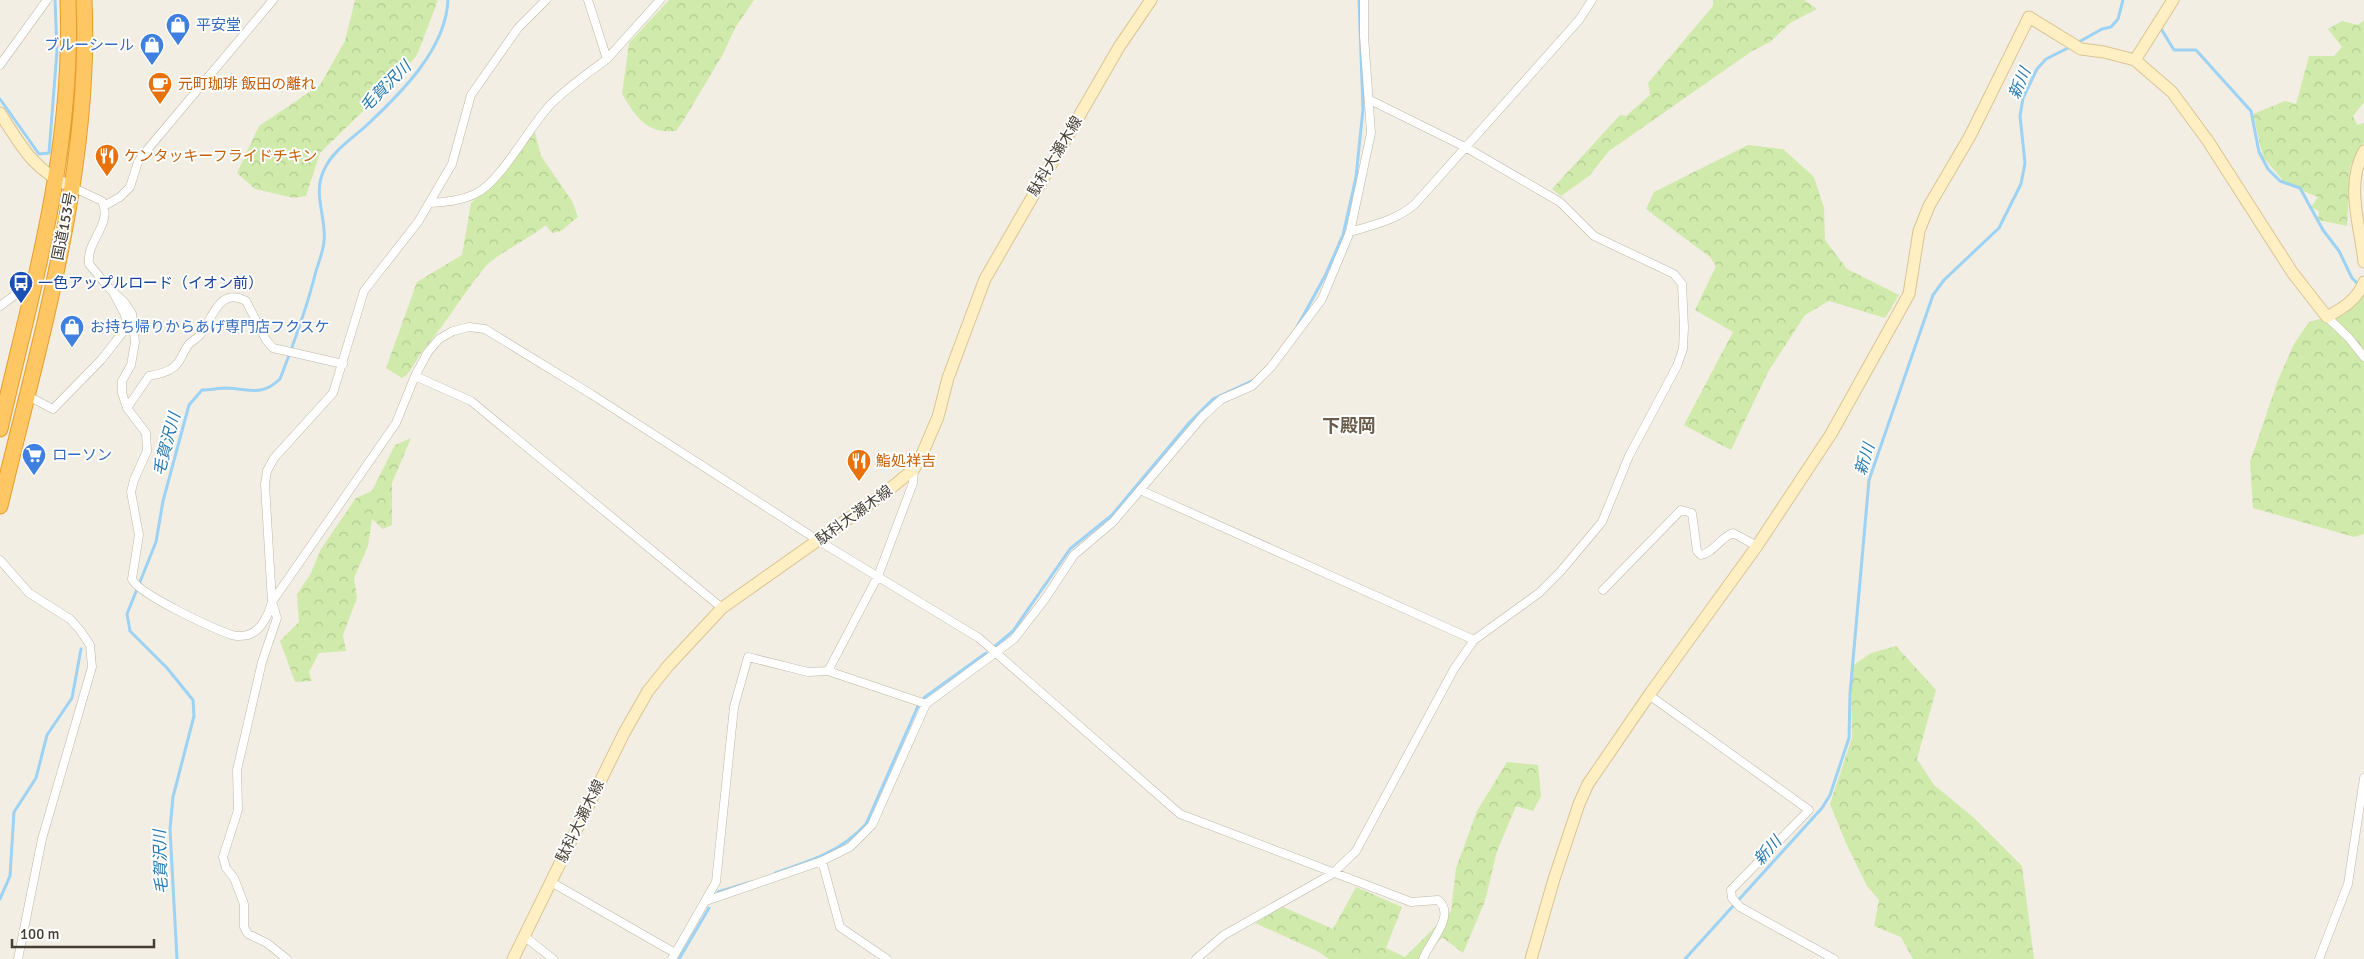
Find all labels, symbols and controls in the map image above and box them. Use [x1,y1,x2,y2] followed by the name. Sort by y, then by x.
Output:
[165,12,191,46] shop icon: 平安堂
[196,16,241,34] place label: 平安堂
[139,32,165,66] shop icon: ブルーシール
[44,36,134,54] place label: ブルーシール
[356,56,417,116] water label: 毛賀沢川
[2004,63,2036,102] water label: 新川
[147,71,173,105] cafe icon: 元町珈琲 飯田の離れ
[178,75,316,93] place label: 元町珈琲 飯田の離れ
[1024,113,1086,199] street label: 駄科大瀬木線
[94,143,120,177] restaurant icon: ケンタッキーフライドチキン
[124,147,317,165] place label: ケンタッキーフライドチキン
[49,190,79,262] street label: 国道153号
[8,270,34,304] bus stop icon: 一色アップルロード（イオン前）
[38,274,263,292] place label: 一色アップルロード（イオン前）
[59,314,85,348] shop icon: お持ち帰りからあげ専門店フクスケ
[90,318,330,336] place label: お持ち帰りからあげ専門店フクスケ
[149,409,185,478] water label: 毛賀沢川
[1322,415,1376,437] district label: 下殿岡
[1851,439,1880,478] water label: 新川
[21,442,47,476] supermarket icon: ローソン
[52,446,112,464] place label: ローソン
[846,448,872,482] restaurant icon: 鮨処祥吉
[876,452,936,470] place label: 鮨処祥吉
[812,481,896,549] street label: 駄科大瀬木線
[552,777,608,865] street label: 駄科大瀬木線
[150,828,172,894] water label: 毛賀沢川
[1750,831,1787,869] water label: 新川
[12,916,155,948] scale bar
[20,925,60,943] text: 100 m

